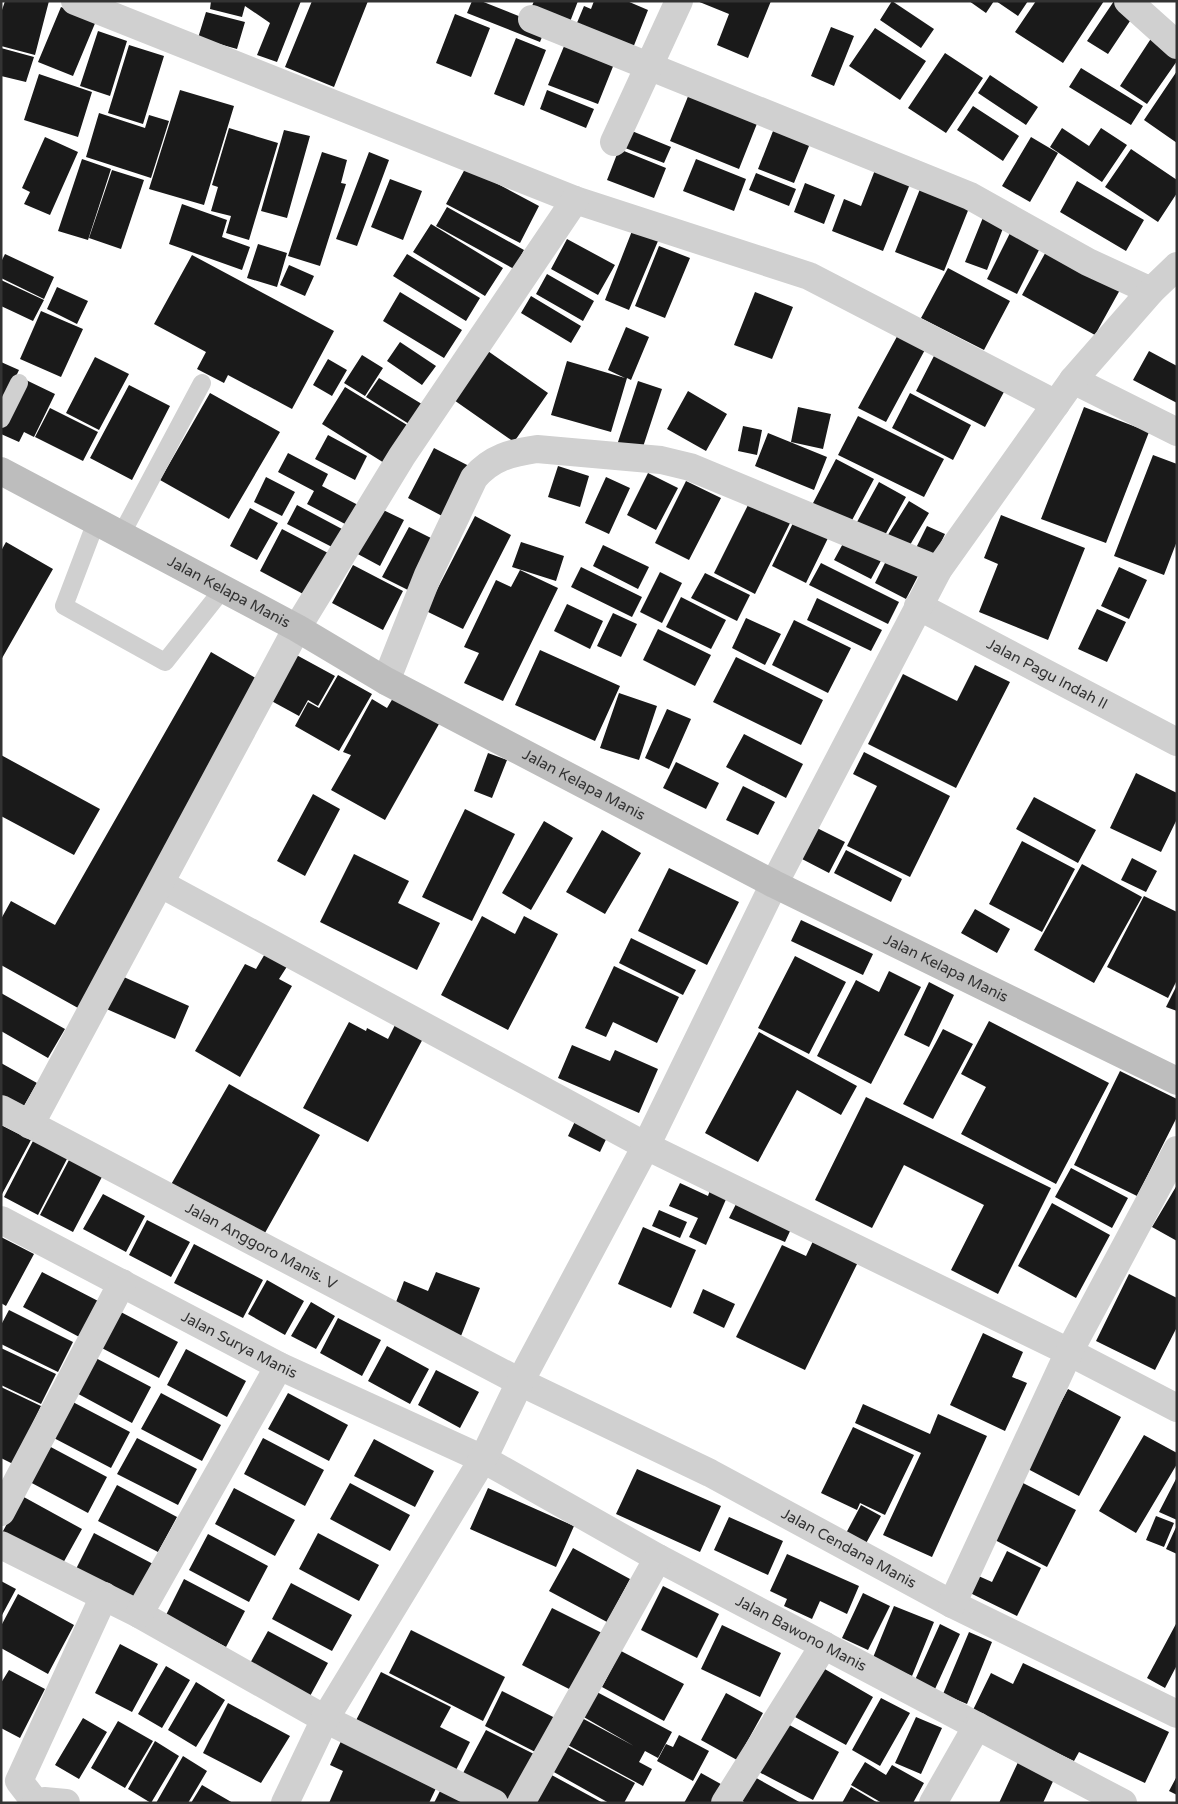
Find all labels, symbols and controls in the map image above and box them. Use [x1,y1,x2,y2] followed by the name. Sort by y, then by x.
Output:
[165,552,293,632] street label: Jalan Kelapa Manis
[984,635,1111,713] street label: Jalan Pagu Indah II
[519,745,648,824] street label: Jalan Kelapa Manis
[881,930,1011,1006] street label: Jalan Kelapa Manis
[182,1199,341,1293] street label: Jalan Anggoro Manis. V
[178,1307,300,1382] street label: Jalan Surya Manis
[778,1504,920,1592] street label: Jalan Cendana Manis
[733,1592,870,1675] street label: Jalan Bawono Manis

